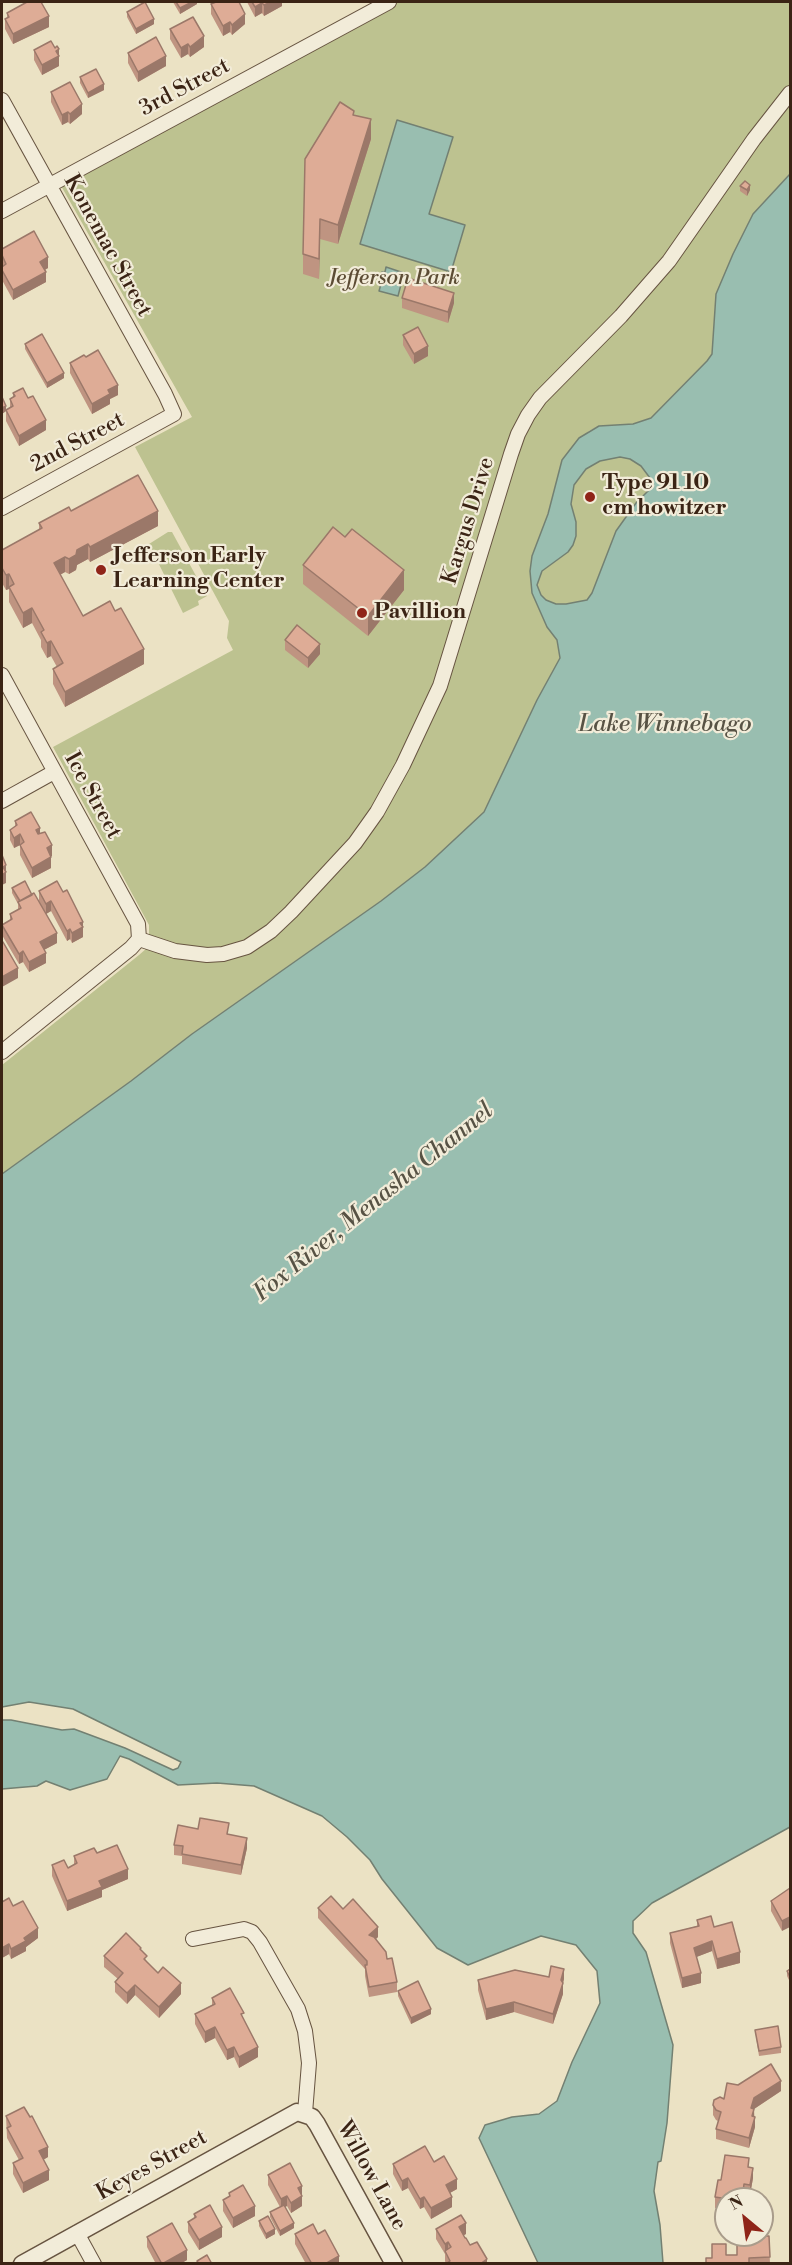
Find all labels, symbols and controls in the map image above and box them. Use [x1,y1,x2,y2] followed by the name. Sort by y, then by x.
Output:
[135,53,235,123] street label: 3rd Street
[57,170,157,322] street label: Konemac Street
[328,266,460,292] park label: Jefferson Park
[27,407,129,479] street label: 2nd Street
[437,454,501,588] street label: Kargus Drive
[602,471,727,522] place label: Type 91 10 cm howitzer
[583,490,597,504] marker: Type 91 10 cm howitzer
[113,544,285,596] place label: Jefferson Early Learning Center
[94,563,108,577] marker: Jefferson Early Learning Center
[374,600,466,626] place label: Pavillion
[355,606,369,620] marker: Pavillion
[579,711,751,739] water label: Lake Winnebago
[57,748,127,844] street label: Ice Street
[248,1097,500,1309] water label: Fox River, Menasha Channel
[330,2117,412,2235] street label: Willow Lane
[92,2125,212,2207] street label: Keyes Street
[714,2187,774,2247] north arrow
[726,2191,747,2215] text: N

